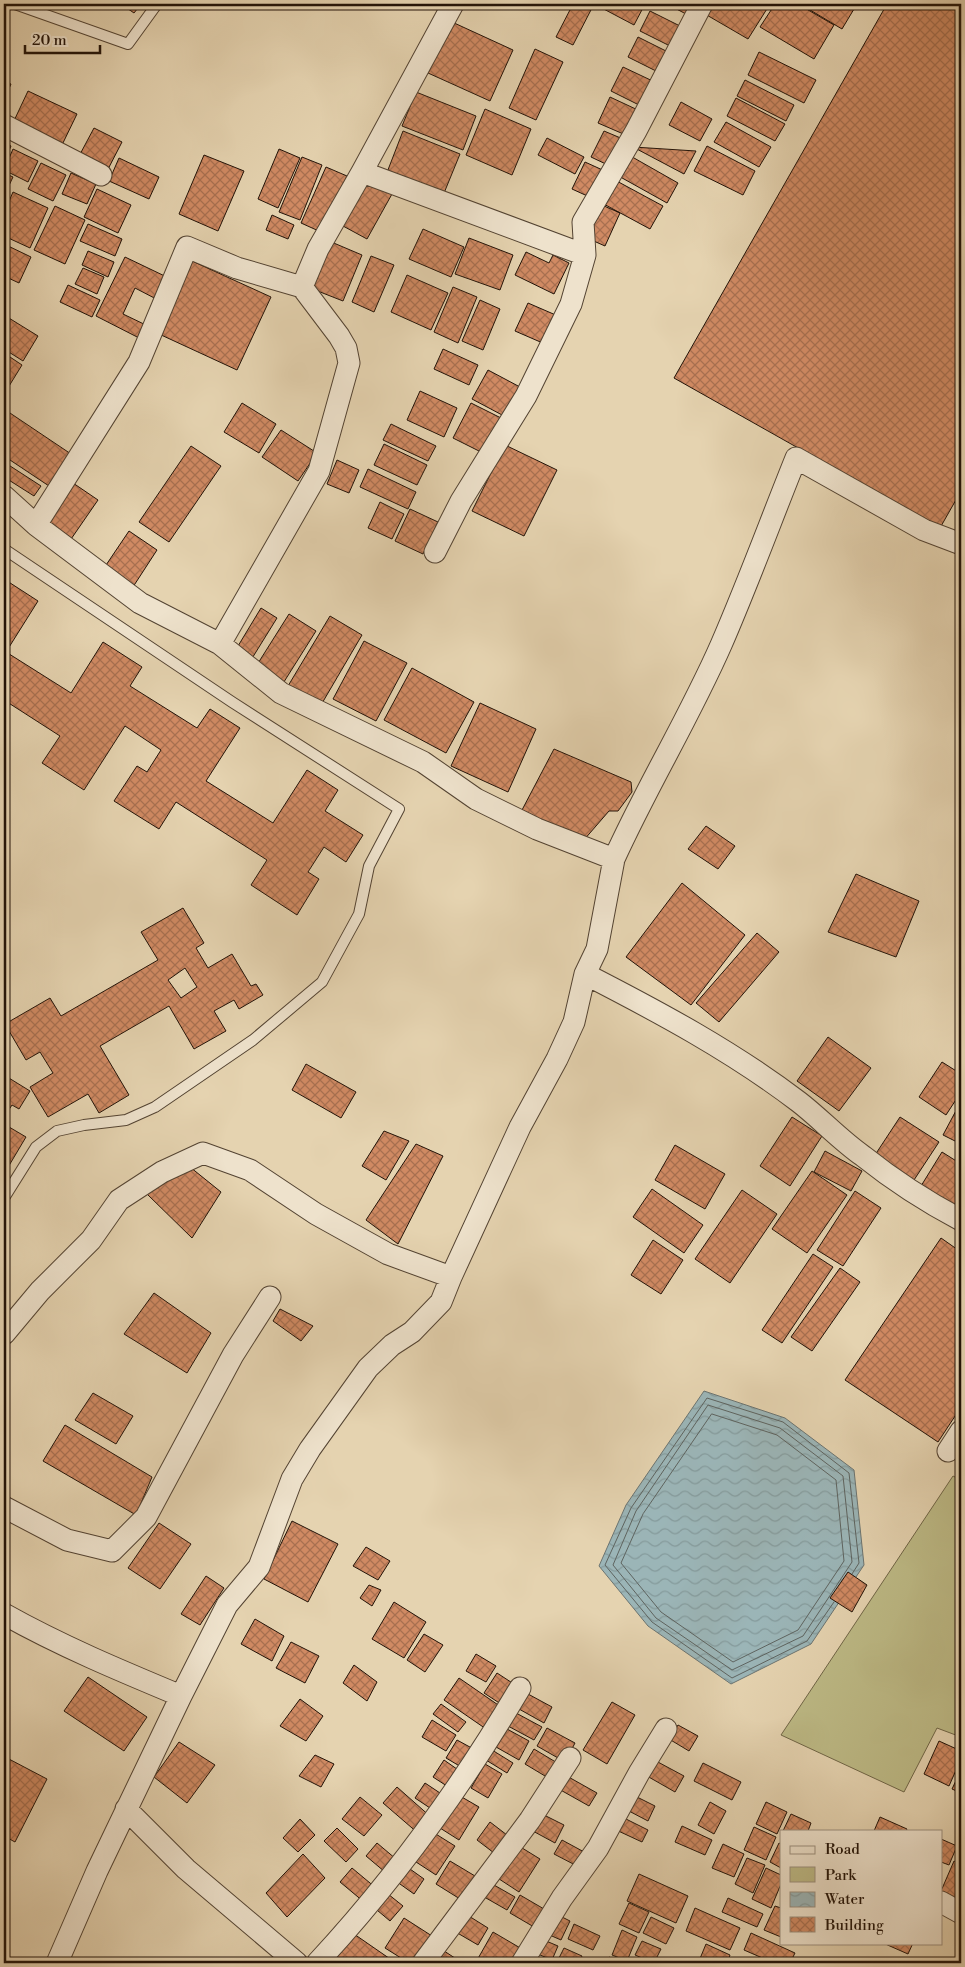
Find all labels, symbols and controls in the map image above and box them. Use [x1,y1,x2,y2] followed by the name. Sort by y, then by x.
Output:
[25,22,100,54] scale bar
[32,31,67,50] text: 20 m
[780,1830,942,1944] legend
[825,1840,860,1859] text: Road
[825,1866,857,1885] text: Park
[824,1890,865,1909] text: Water
[824,1916,884,1935] text: Building

